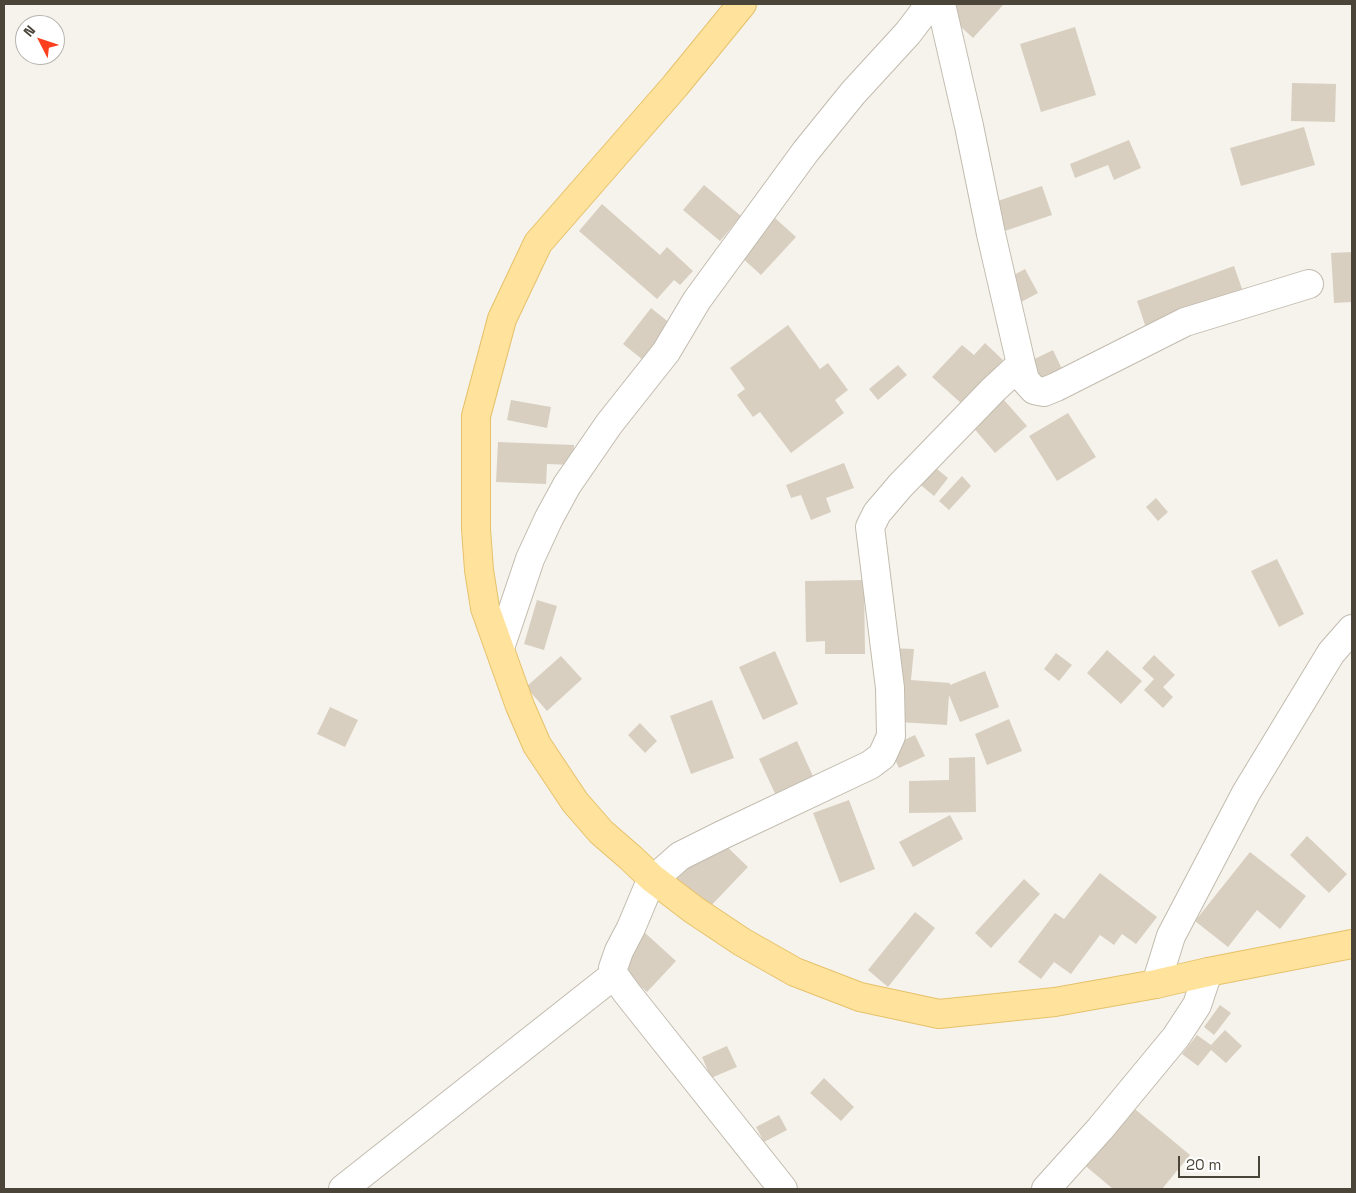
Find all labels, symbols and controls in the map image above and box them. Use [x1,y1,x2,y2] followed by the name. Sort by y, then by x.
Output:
[15,15,65,65] north arrow
[20,21,39,40] text: N
[1181,1146,1264,1178] scale bar
[1186,1155,1221,1174] text: 20 m

